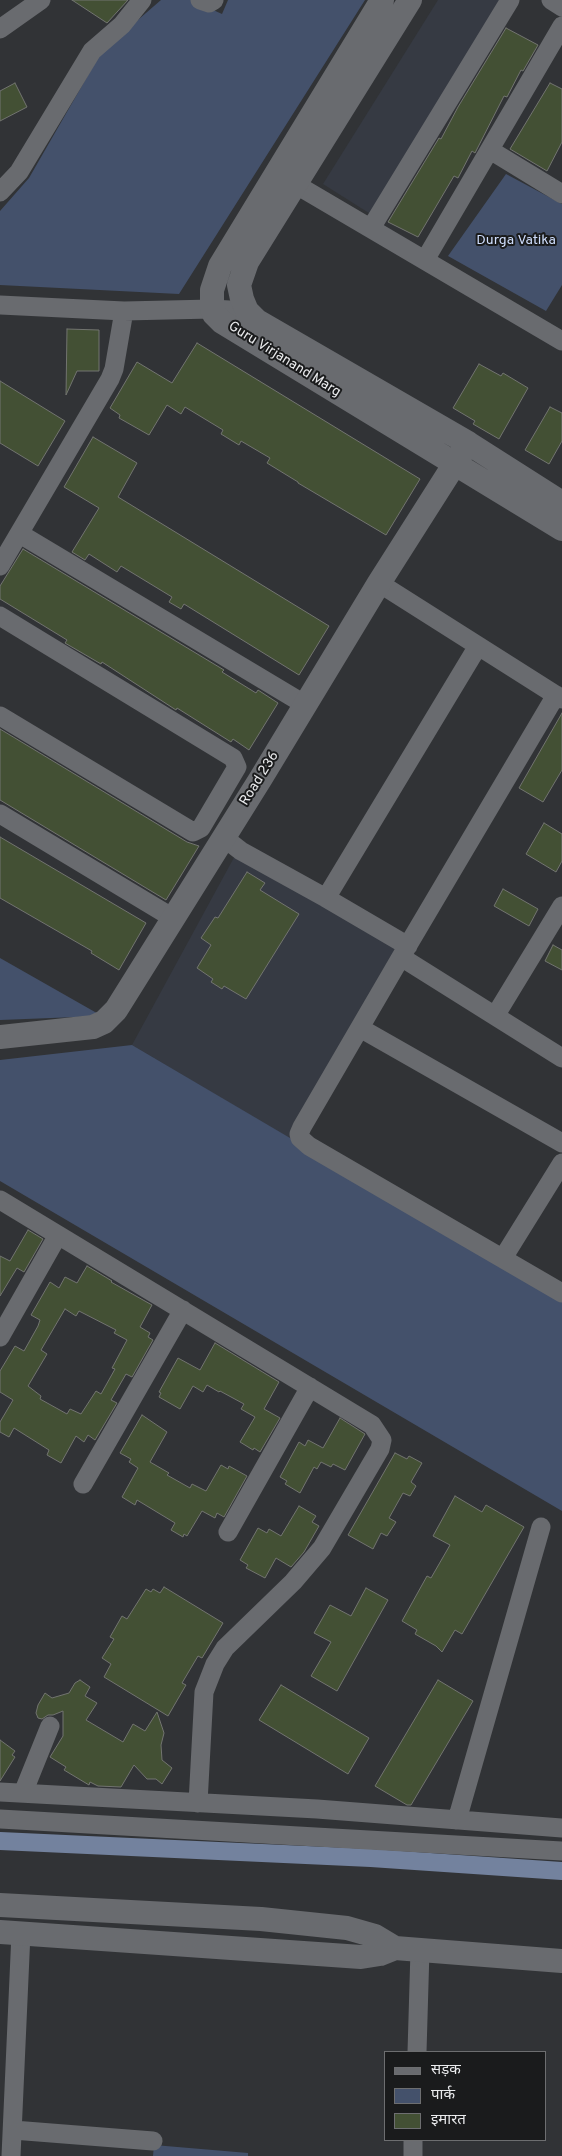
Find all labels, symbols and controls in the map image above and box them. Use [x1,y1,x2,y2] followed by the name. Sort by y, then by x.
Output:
[476,233,556,249] park label: Durga Vatika
[225,319,343,401] street label: Guru Virjanand Marg
[237,749,283,809] street label: Road 236
[384,2051,547,2141] legend
[431,2061,461,2080] text: सड़क
[431,2086,455,2105] text: पार्क
[431,2111,466,2130] text: इमारत

